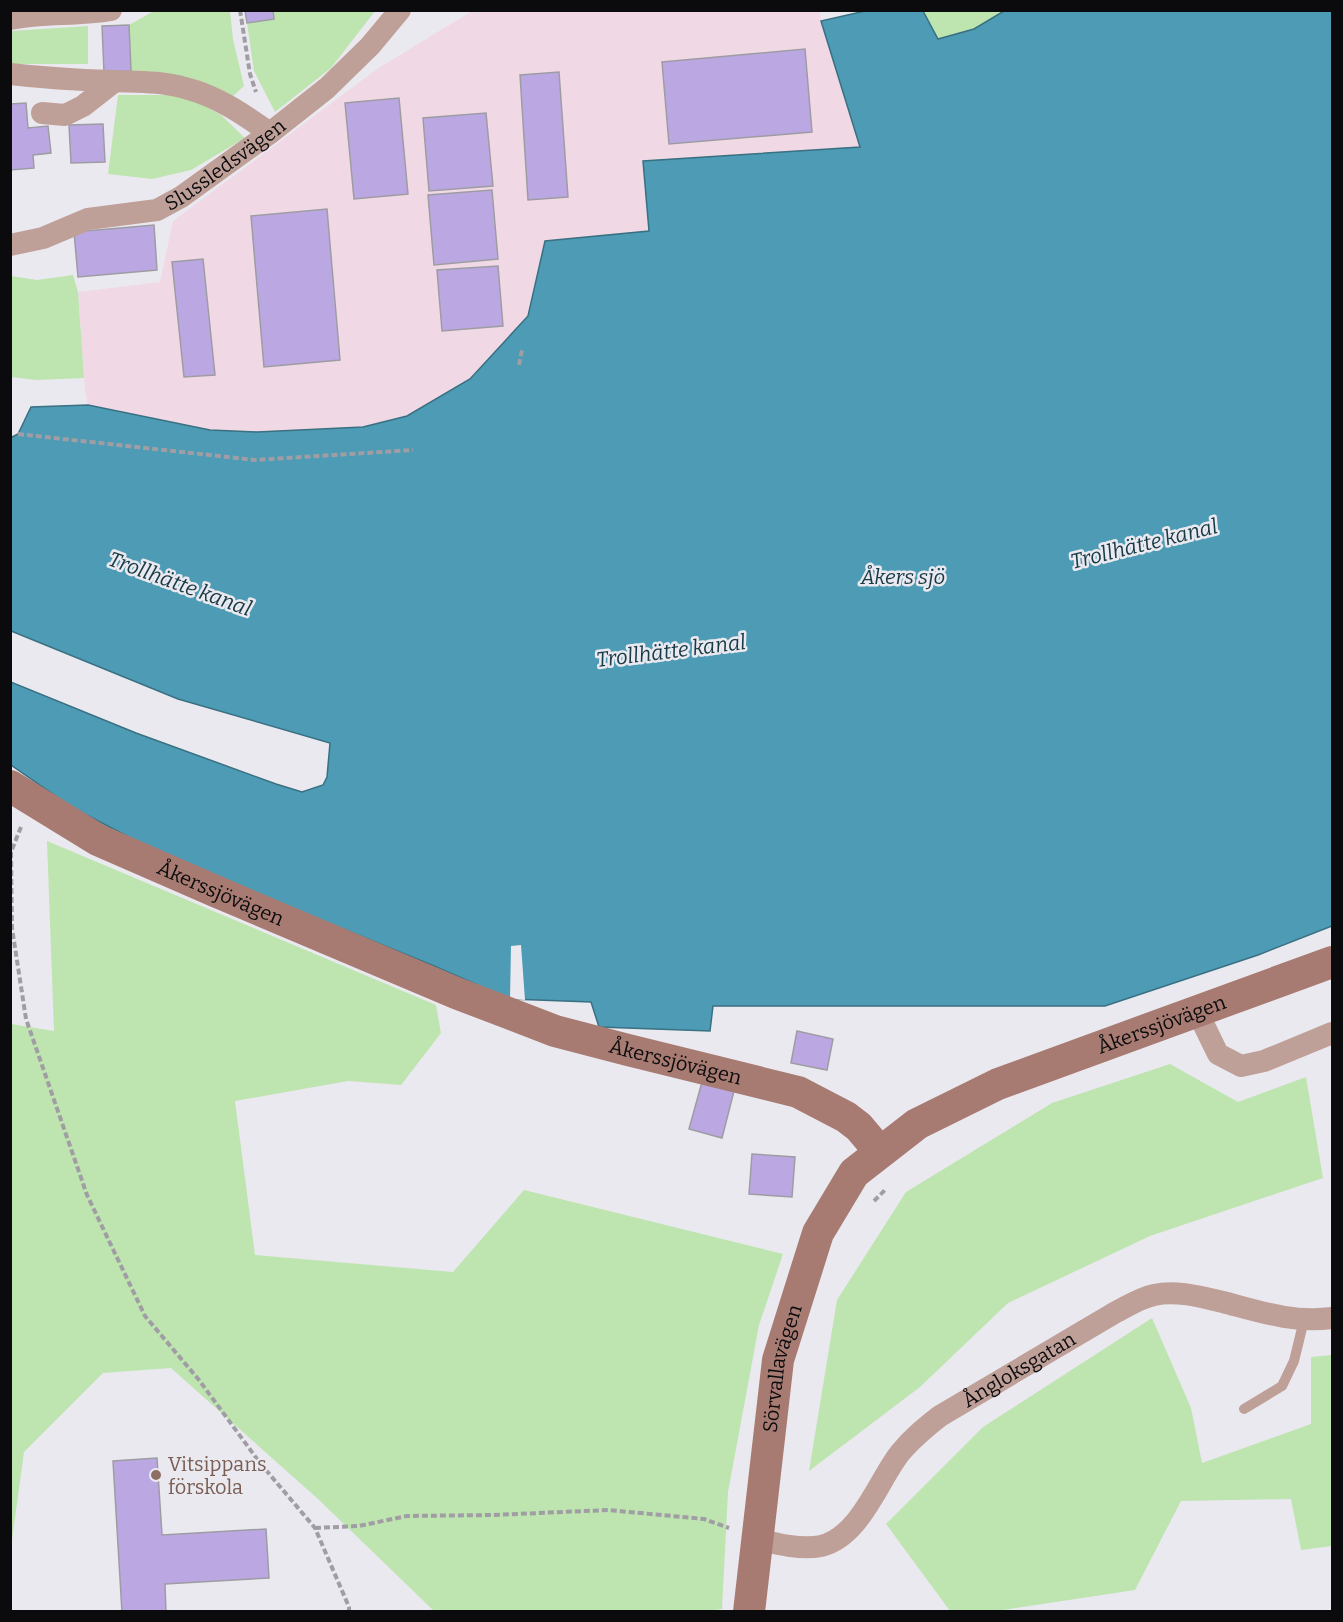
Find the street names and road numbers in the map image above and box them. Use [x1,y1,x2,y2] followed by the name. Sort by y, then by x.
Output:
[160,113,290,216] street label: Slussledsvägen
[154,855,288,931] street label: Åkerssjövägen
[1094,990,1230,1059] street label: Åkerssjövägen
[607,1034,744,1090] street label: Åkerssjövägen
[758,1301,807,1434] street label: Sörvallavägen
[958,1327,1080,1412] street label: Ångloksgatan

